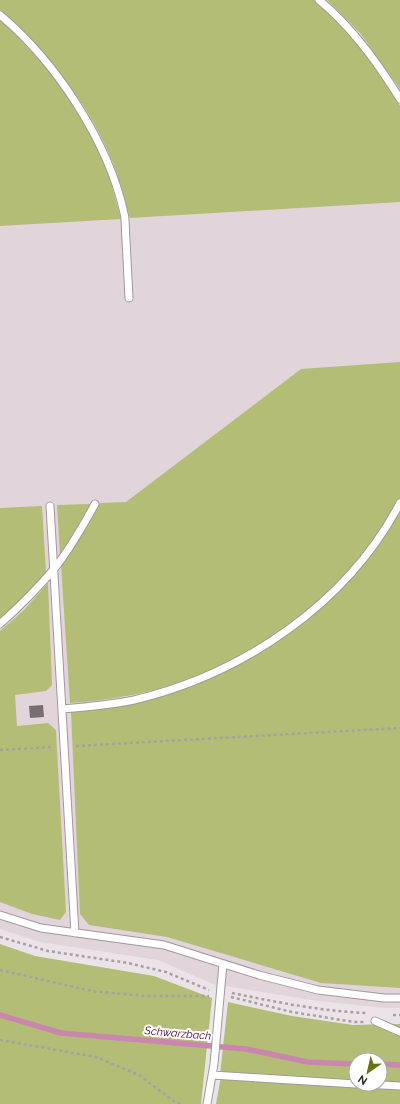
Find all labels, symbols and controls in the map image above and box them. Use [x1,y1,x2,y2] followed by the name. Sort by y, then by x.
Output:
[143,1024,212,1043] water label: Schwarzbach
[348,1052,388,1092] north arrow
[356,1072,370,1088] text: N

